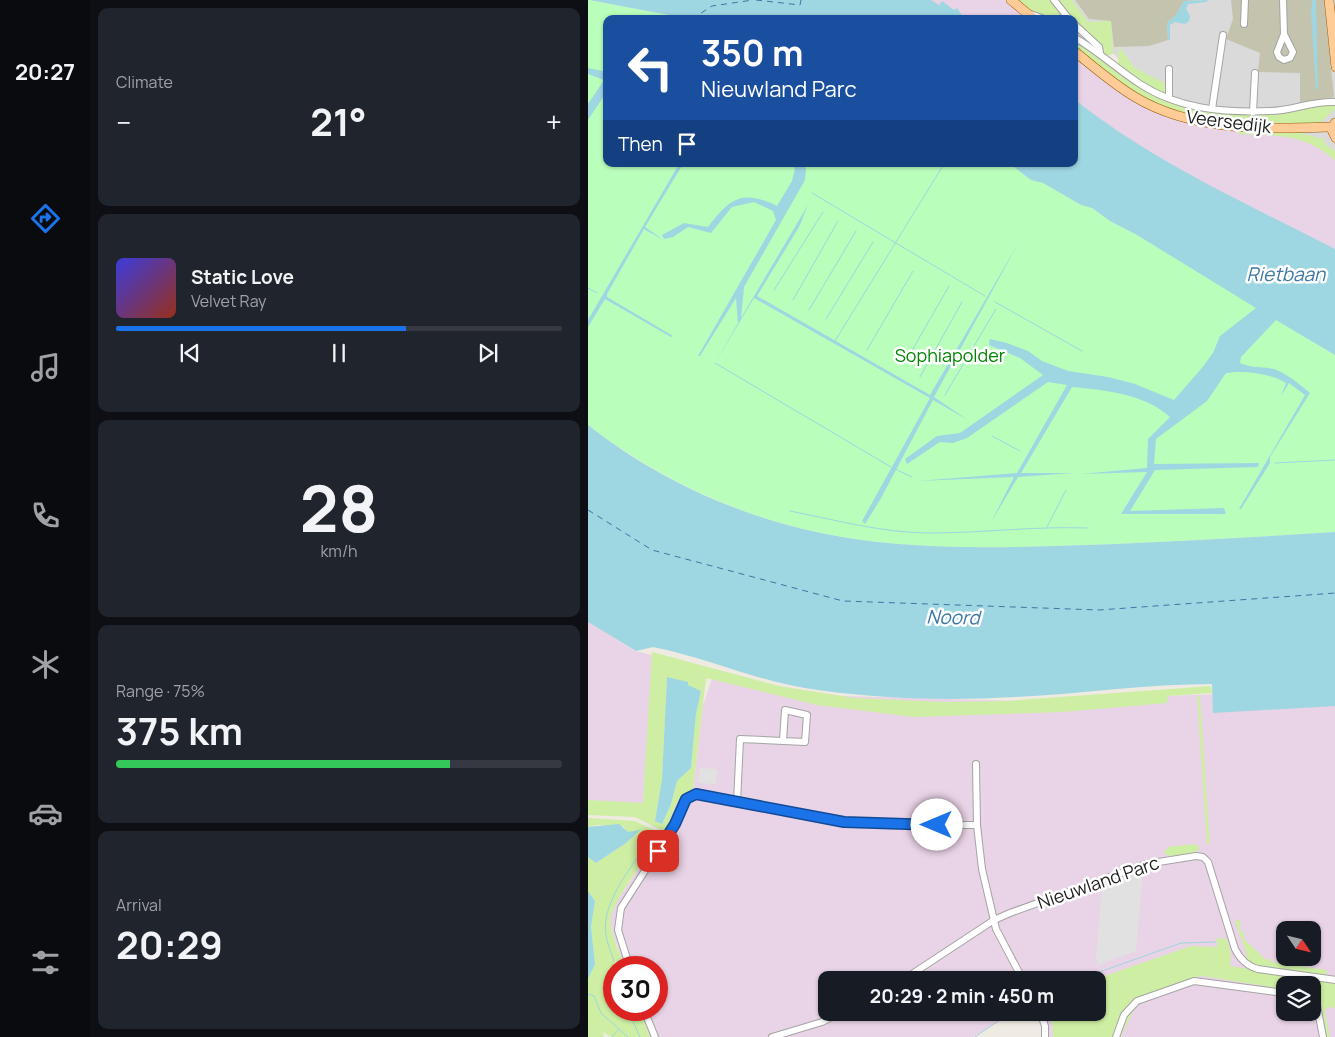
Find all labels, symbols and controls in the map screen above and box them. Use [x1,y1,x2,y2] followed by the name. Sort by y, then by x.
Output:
[701,29,803,77] text: 350 m
[618,35,683,100] icon: left
[15,57,75,87] text: 20:27
[116,71,173,93] text: Climate
[701,74,857,104] text: Nieuwland Parc
[310,95,367,147] text: 21°
[116,103,131,141] text: −
[546,103,562,141] text: +
[1185,104,1274,138] street label: Veersedijk
[673,130,701,158] icon: arrive
[618,131,663,157] text: Then
[28,201,63,236] icon: directions
[1247,261,1326,287] water label: Rietbaan
[191,264,294,290] text: Static Love
[191,290,267,312] text: Velvet Ray
[176,339,204,367] icon: previous
[325,339,353,367] icon: pause
[474,339,502,367] icon: next
[895,343,1006,367] park label: Sophiapolder
[28,350,63,385] icon: music
[300,463,378,552] text: 28
[28,498,63,533] icon: phone
[320,540,358,562] text: km/h
[926,604,983,631] water label: Noord
[28,647,63,682] icon: climate
[116,680,205,702] text: Range · 75%
[116,704,243,756] text: 375 km
[28,796,63,831] icon: car
[910,798,962,850] position arrow
[637,830,679,872] pin
[644,837,672,865] icon: arrive
[1034,850,1162,914] street label: Nieuwland Parc
[116,894,162,916] text: Arrival
[116,918,223,970] text: 20:29
[1276,921,1320,966] north arrow
[1276,921,1321,1021] map controls
[28,945,63,980] icon: filters
[603,956,668,1021] speed limit sign: 30
[1276,976,1321,1021] button: layers
[870,983,1054,1009] text: 20:29 · 2 min · 450 m

